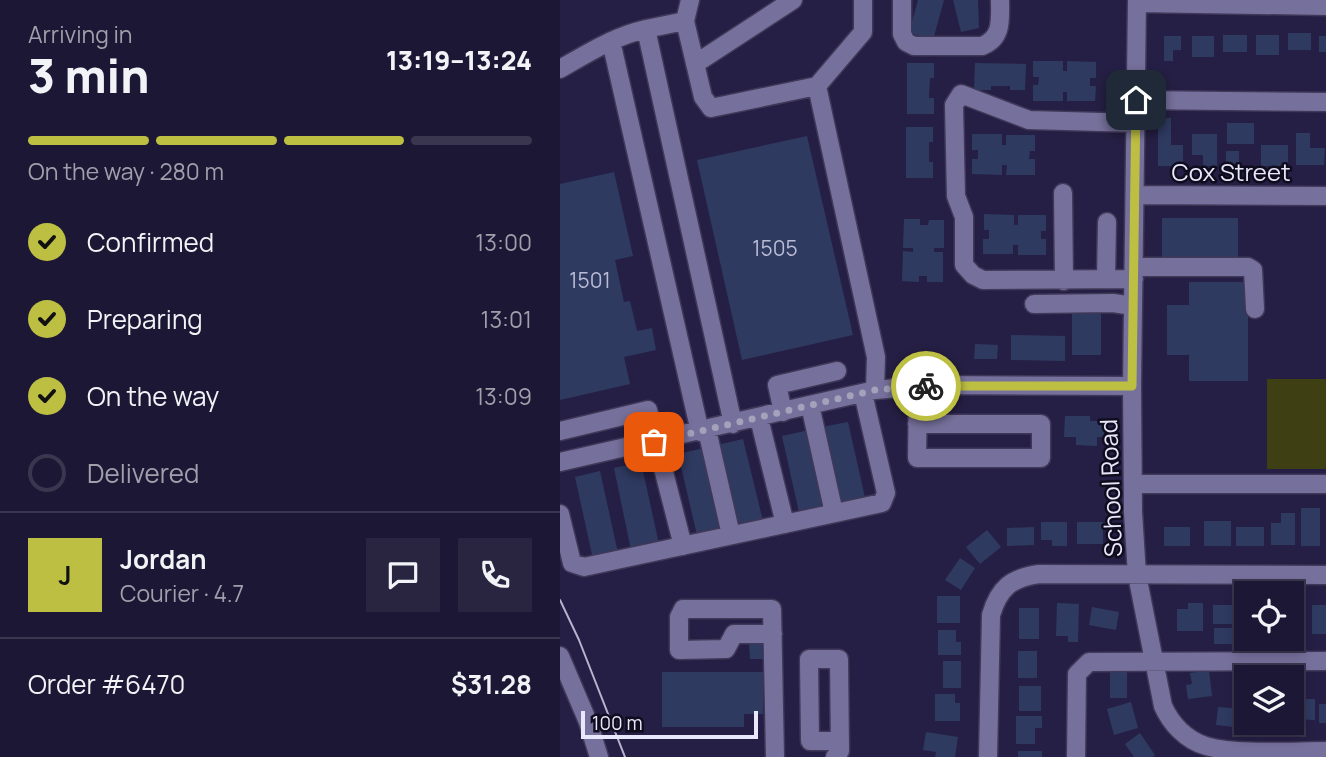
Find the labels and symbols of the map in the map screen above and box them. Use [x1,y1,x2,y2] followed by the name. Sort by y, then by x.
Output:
[1106,70,1166,130] pin
[1171,155,1291,188] street label: Cox Street
[752,234,798,262] house number: 1505
[569,266,611,294] house number: 1501
[891,351,961,421] courier
[624,412,684,472] pin
[1091,418,1129,558] street label: School Road
[581,708,758,740] scale bar

